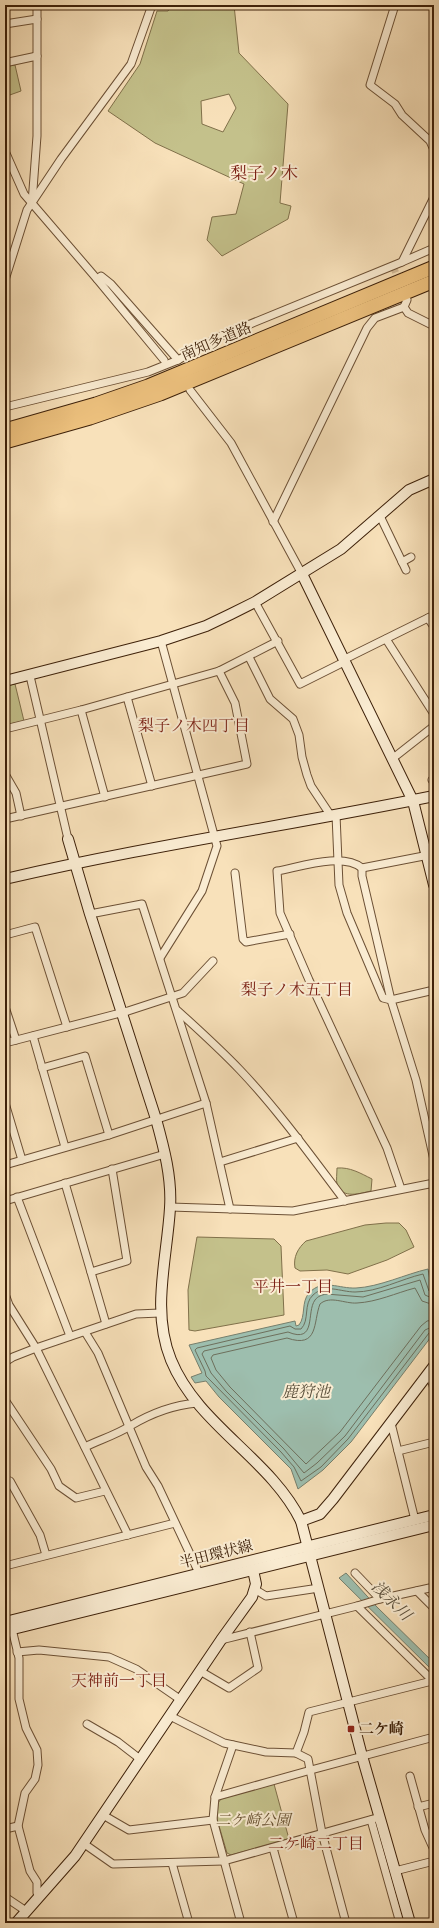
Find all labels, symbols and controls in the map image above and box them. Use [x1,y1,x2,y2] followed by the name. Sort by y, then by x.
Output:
[230,163,298,185] district label: 梨子ノ木
[178,318,254,365] street label: 南知多道路
[138,716,250,736] district label: 梨子ノ木四丁目
[241,980,353,1000] district label: 梨子ノ木五丁目
[253,1277,333,1297] district label: 平井一丁目
[282,1382,332,1402] water label: 鹿狩池
[177,1536,255,1573] street label: 半田環状線
[367,1577,417,1626] water label: 浅永川
[71,1671,167,1691] district label: 天神前一丁目
[359,1720,404,1739] place label: 二ケ崎
[346,1724,356,1734] marker: 二ケ崎
[215,1811,293,1830] park label: 二ケ崎公園
[268,1834,364,1854] district label: 二ケ崎二丁目

